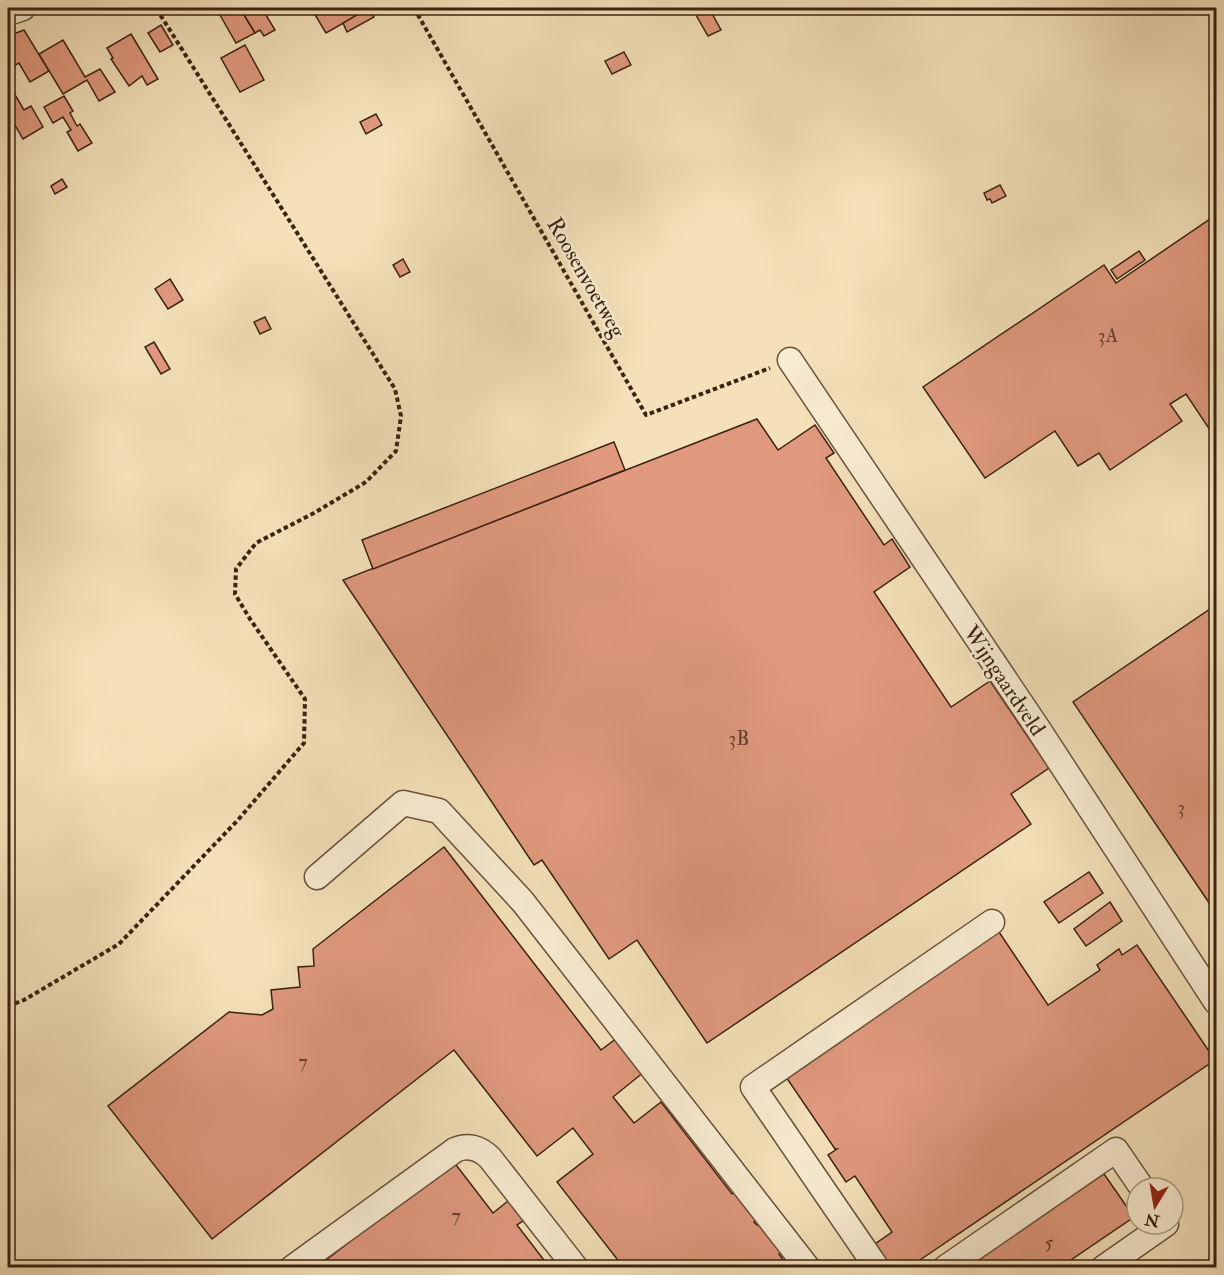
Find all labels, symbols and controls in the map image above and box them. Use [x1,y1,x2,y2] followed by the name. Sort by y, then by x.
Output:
[540,212,632,344] street label: Roosenvoetweg
[1098,323,1118,348] house number: 3A
[956,619,1051,741] street label: Wijngaardveld
[729,726,749,751] house number: 3B
[1177,795,1185,820] house number: 3
[298,1049,308,1074] house number: 7
[1125,1176,1185,1236] north arrow
[451,1203,461,1228] house number: 7
[1143,1208,1162,1231] text: N
[1045,1230,1054,1255] house number: 5

